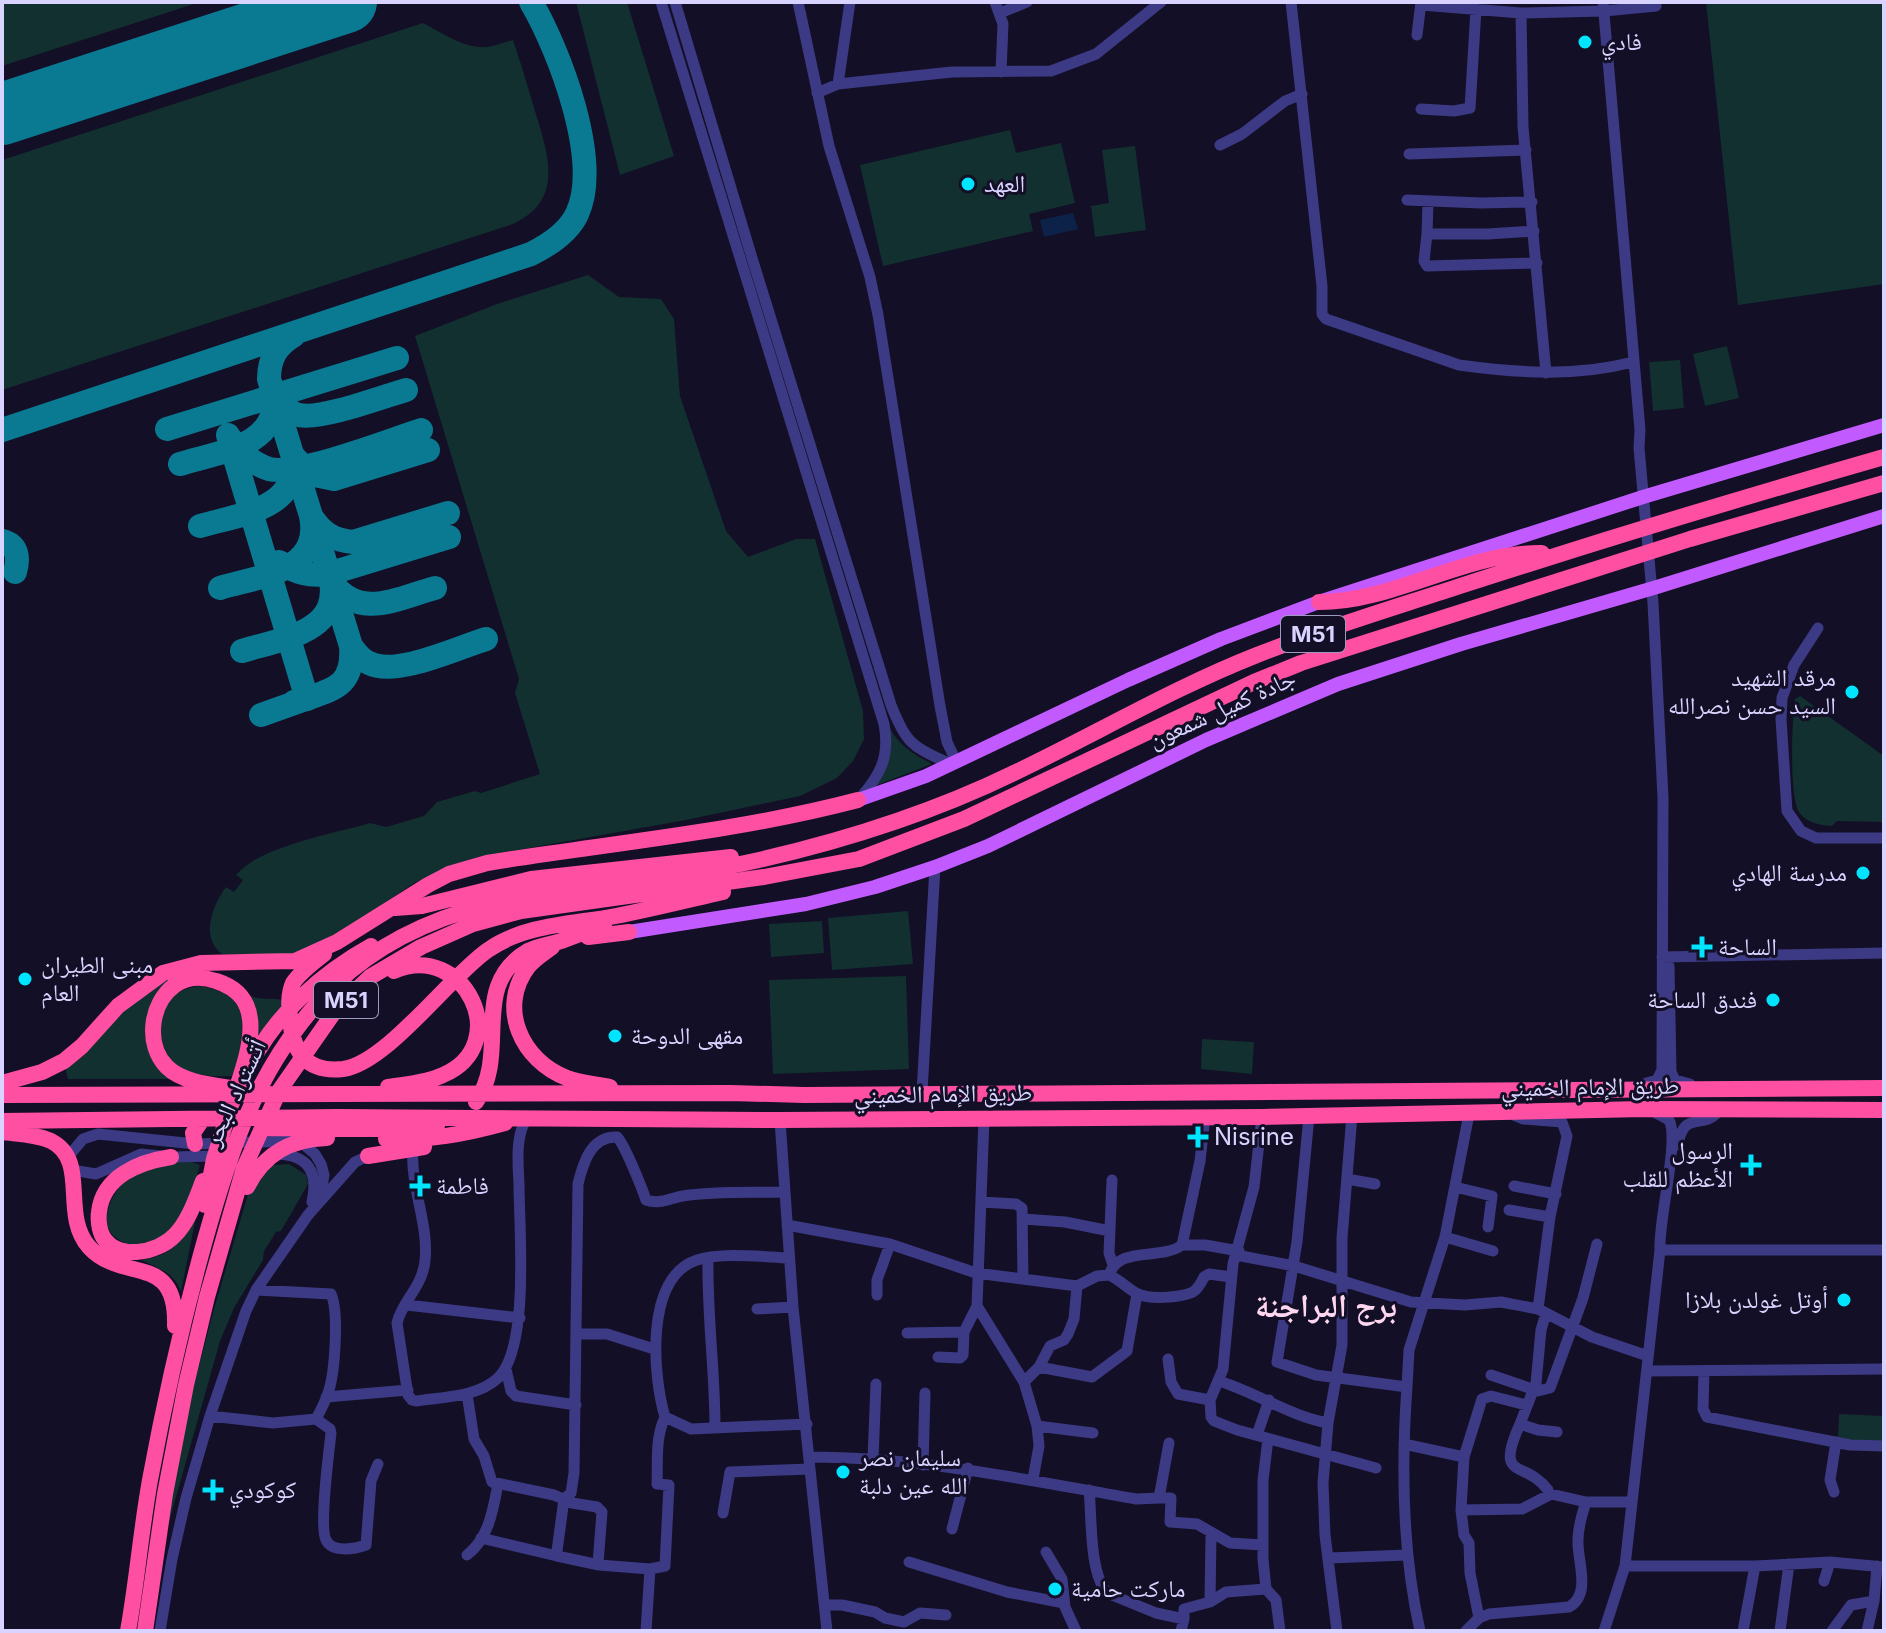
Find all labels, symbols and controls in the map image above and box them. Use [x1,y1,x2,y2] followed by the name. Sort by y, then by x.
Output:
[1601,27,1642,61] place label: فادي
[1576,33,1594,51] marker: فادي
[984,169,1025,198] place label: العهد
[959,175,977,193] marker: العهد
[1281,616,1345,652] road number: M51
[1144,663,1300,754] street label: جادة كميل شمعون
[1668,663,1836,720] place label: مرقد الشهيد السيد حسن نصرالله
[1843,683,1861,701] marker: مرقد الشهيد السيد حسن نصرالله
[1731,858,1847,892] place label: مدرسة الهادي
[1854,864,1872,882] marker: مدرسة الهادي
[1718,932,1777,961] place label: الساحة
[1693,938,1711,956] marker: الساحة
[41,950,153,1009] place label: مبنى الطيران العام
[16,970,34,988] marker: مبنى الطيران العام
[314,982,378,1018] road number: M51
[1647,985,1757,1014] place label: فندق الساحة
[1764,991,1782,1009] marker: فندق الساحة
[631,1021,743,1050] place label: مقهى الدوحة
[606,1027,624,1045] marker: مقهى الدوحة
[197,1035,272,1152] street label: أتستراد البحر
[1501,1070,1680,1108] street label: طريق الإمام الخميني
[854,1077,1033,1115] street label: طريق الإمام الخميني
[1214,1122,1294,1151] place label: Nisrine
[1189,1128,1207,1146] marker: Nisrine
[1622,1136,1733,1195] place label: الرسول الأعظم للقلب
[1740,1154,1762,1176] marker: الرسول الأعظم للقلب
[436,1171,489,1200] place label: فاطمة
[411,1177,429,1195] marker: فاطمة
[1685,1285,1828,1314] place label: أوتل غولدن بلازا
[1255,1286,1397,1326] district label: برج البراجنة
[1835,1291,1853,1309] marker: أوتل غولدن بلازا
[858,1443,968,1500] place label: سليمان نصر الله عين دلبة
[834,1463,852,1481] marker: سليمان نصر الله عين دلبة
[229,1475,296,1509] place label: كوكودي
[204,1481,222,1499] marker: كوكودي
[1071,1574,1185,1603] place label: ماركت حامية
[1046,1580,1064,1598] marker: ماركت حامية

